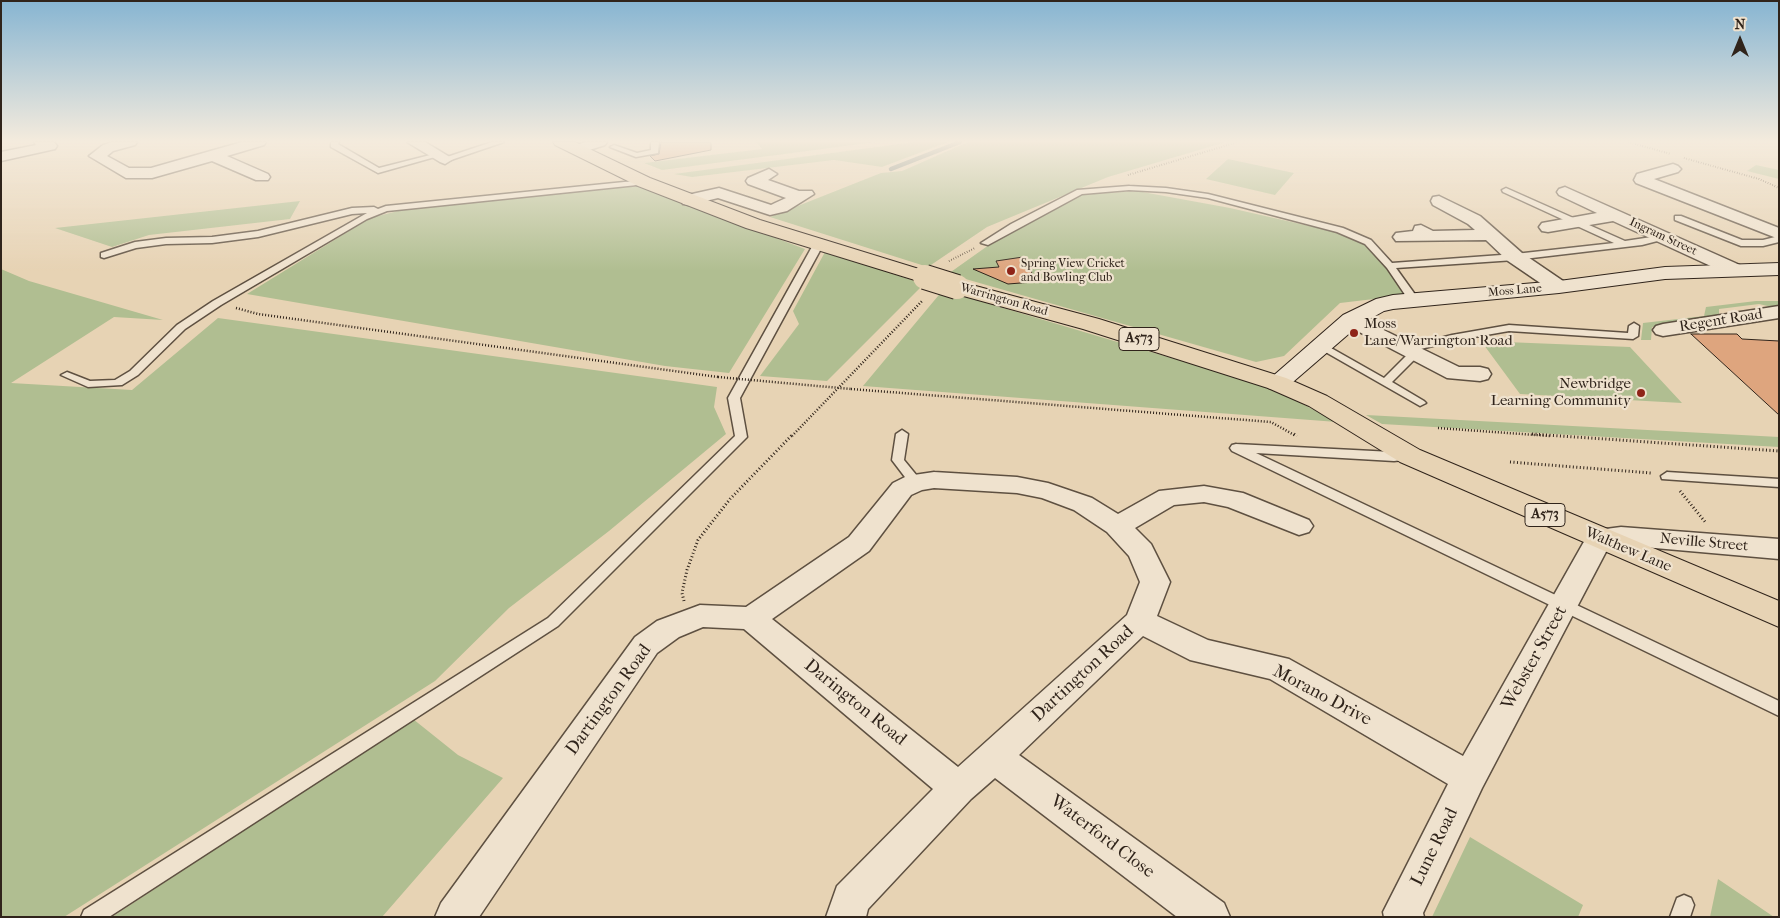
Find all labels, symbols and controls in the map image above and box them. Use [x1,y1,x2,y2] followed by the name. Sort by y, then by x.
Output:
[1715,15,1765,65] north arrow
[1735,16,1745,33] text: N
[1627,215,1699,259] street label: Ingram Street
[1021,257,1125,285] place label: Spring View Cricket and Bowling Club
[1005,265,1017,277] marker: Spring View Cricket and Bowling Club
[959,281,1049,319] street label: Warrington Road
[1487,281,1543,301] street label: Moss Lane
[1678,306,1764,336] street label: Regent Road
[1364,315,1513,350] place label: Moss Lane/Warrington Road
[1348,327,1360,339] marker: Moss Lane/Warrington Road
[1119,328,1159,350] road number: A573
[1491,375,1631,410] place label: Newbridge Learning Community
[1635,387,1647,399] marker: Newbridge Learning Community
[1525,504,1565,526] road number: A573
[1582,524,1674,576] street label: Walthew Lane
[1659,530,1749,556] street label: Neville Street
[1497,602,1573,714] street label: Webster Street
[1027,621,1139,727] street label: Dartington Road
[562,640,656,760] street label: Dartington Road
[800,655,910,751] street label: Darington Road
[1269,661,1375,731] street label: Morano Drive
[1046,791,1158,883] street label: Waterford Close
[1407,804,1463,890] street label: Lune Road

